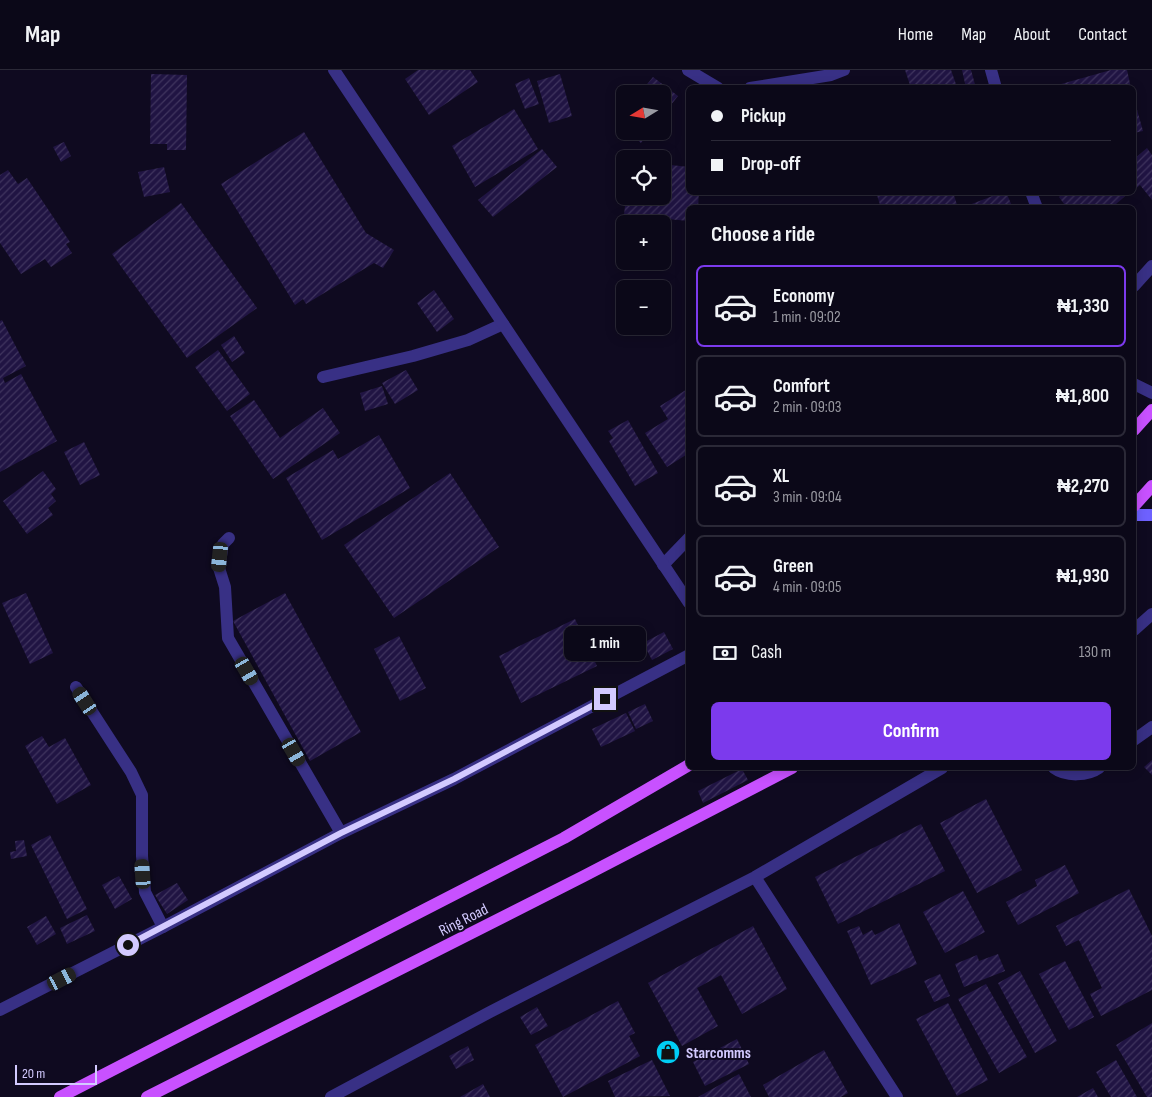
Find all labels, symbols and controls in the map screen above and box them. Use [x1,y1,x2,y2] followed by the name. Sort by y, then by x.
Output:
[25,20,60,49] text: Map
[898,24,933,45] text: Home
[961,24,986,45] text: Map
[1014,24,1050,45] text: About
[1078,24,1127,45] text: Contact
[616,85,671,140] north arrow
[616,85,671,335] map controls
[741,105,786,128] text: Pickup
[616,150,671,205] button: locate
[741,153,801,176] text: Drop-off
[616,215,671,270] button: +
[711,221,815,248] text: Choose a ride
[616,280,671,335] button: −
[713,284,758,329] icon: car
[773,285,835,308] text: Economy
[1057,295,1109,318] text: ₦1,330
[773,308,840,327] text: 1 min · 09:02
[713,374,758,419] icon: car
[773,375,830,398] text: Comfort
[1056,385,1109,408] text: ₦1,800
[773,398,842,417] text: 2 min · 09:03
[713,464,758,509] icon: car
[773,465,789,488] text: XL
[1057,475,1109,498] text: ₦2,270
[773,488,842,507] text: 3 min · 09:04
[210,541,229,573] car
[713,554,758,599] icon: car
[773,555,813,578] text: Green
[1057,565,1109,588] text: ₦1,930
[773,578,841,597] text: 4 min · 09:05
[564,626,646,662] callout: 1 min
[590,634,620,653] text: 1 min
[711,639,739,667] icon: cash
[751,641,782,664] text: Cash
[1079,643,1111,662] text: 130 m
[233,654,260,688] car
[70,684,99,718] car
[594,688,616,710] route end
[711,702,1111,760] button: Confirm
[280,735,307,769] car
[134,859,151,889] car
[436,900,492,941] street label: Ring Road
[117,934,139,956] route start
[45,966,78,992] car
[655,1039,681,1065] shop icon: Starcomms
[686,1044,751,1063] place label: Starcomms
[15,1062,98,1085] scale bar
[22,1065,45,1082] text: 20 m

